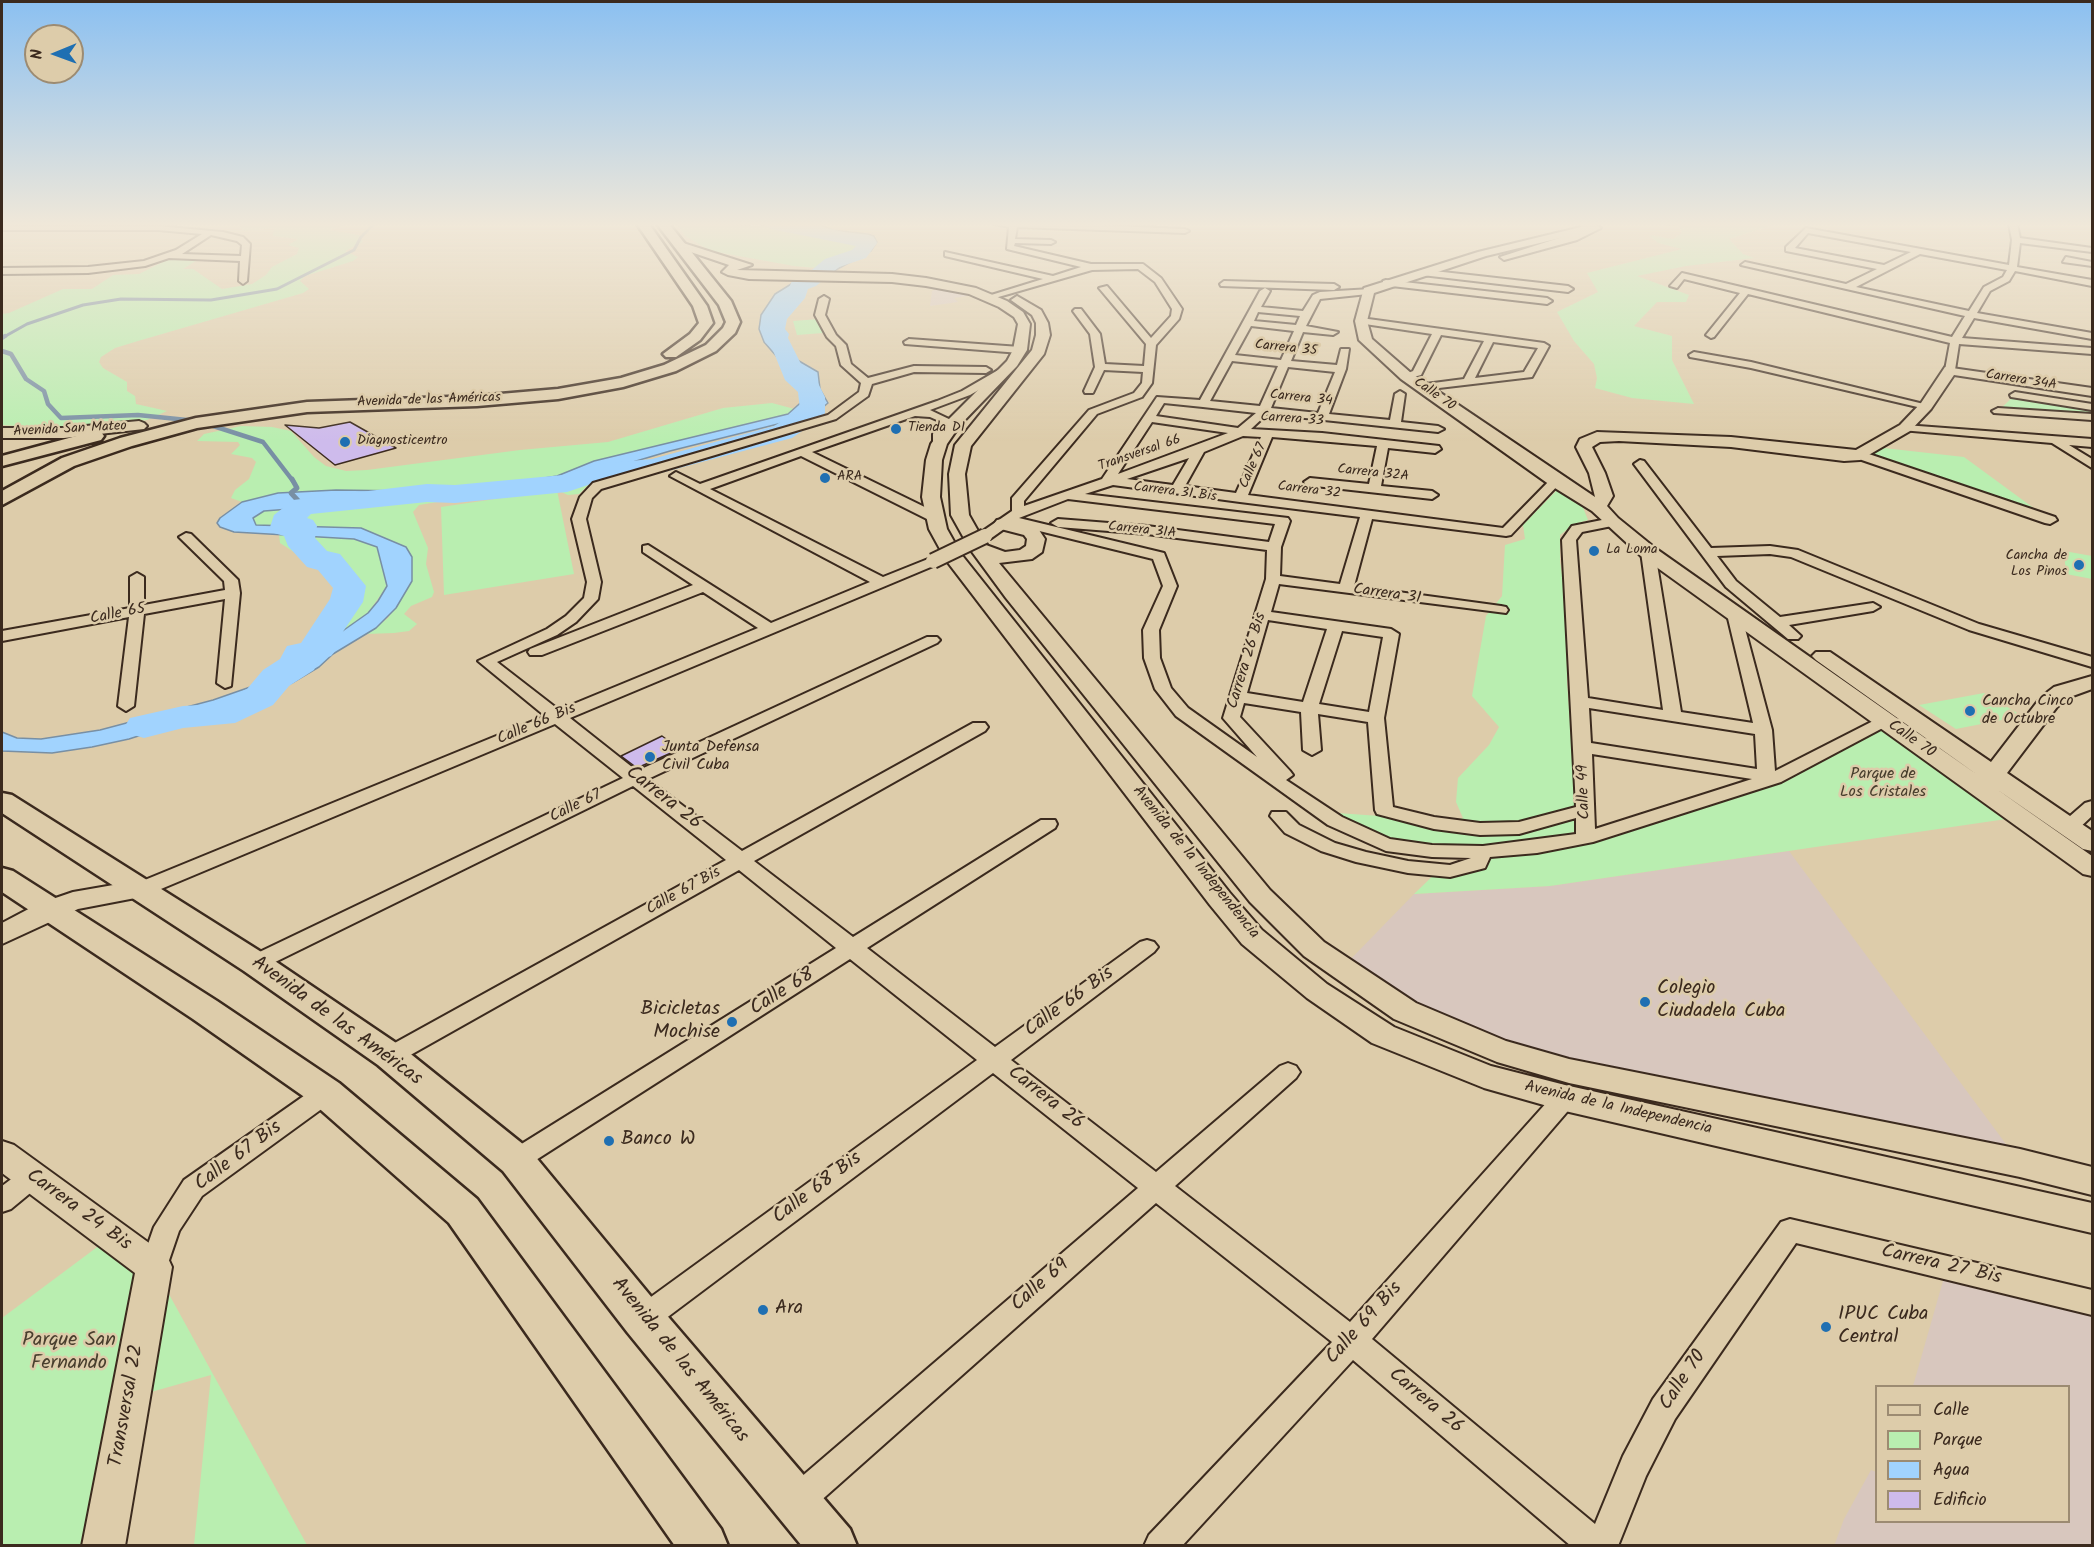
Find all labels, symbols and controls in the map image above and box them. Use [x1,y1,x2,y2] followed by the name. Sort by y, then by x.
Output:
[24,24,84,84] north arrow
[25,49,50,60] text: N
[1254,337,1318,361] street label: Carrera 35
[1984,367,2058,395] street label: Carrera 34A
[1410,375,1458,415] street label: Calle 70
[1269,387,1333,411] street label: Carrera 34
[357,390,501,412] street label: Avenida de las Américas
[1260,409,1324,431] street label: Carrera 33
[13,419,127,441] street label: Avenida San Mateo
[908,421,965,437] place label: Tienda D1
[889,422,903,436] marker: Tienda D1
[1097,432,1183,476] street label: Transversal 66
[357,434,447,450] place label: Diagnosticentro
[338,435,352,449] marker: Diagnosticentro
[1237,441,1271,491] street label: Calle 67
[1336,462,1410,486] street label: Carrera 32A
[837,470,862,486] place label: ARA
[818,471,832,485] marker: ARA
[1276,479,1342,503] street label: Carrera 32
[1133,480,1217,506] street label: Carrera 31 Bis
[1107,519,1177,543] street label: Carrera 31A
[1606,543,1658,559] place label: La Loma
[1587,544,1601,558] marker: La Loma
[2005,549,2067,582] place label: Cancha de Los Pinos
[2072,558,2086,572] marker: Cancha de Los Pinos
[1352,581,1422,609] street label: Carrera 31
[89,600,147,630] street label: Calle 65
[1224,611,1272,711] street label: Carrera 26 Bis
[1982,692,2074,730] place label: Cancha Cinco de Octubre
[495,700,579,750] street label: Calle 66 Bis
[1963,704,1977,718] marker: Cancha Cinco de Octubre
[1883,717,1939,763] street label: Calle 70
[662,738,759,776] place label: Junta Defensa Civil Cuba
[643,750,657,764] marker: Junta Defensa Civil Cuba
[620,762,706,836] street label: Carrera 26
[1574,764,1596,820] street label: Calle 49
[1840,765,1926,803] park label: Parque de Los Cristales
[1127,783,1263,943] street label: Avenida de la Independencia
[547,786,605,828] street label: Calle 67
[643,864,725,920] street label: Calle 67 Bis
[246,952,426,1092] street label: Avenida de las Américas
[1021,963,1119,1043] street label: Calle 66 Bis
[746,964,820,1022] street label: Calle 68
[1657,978,1785,1025] place label: Colegio Ciudadela Cuba
[1638,995,1652,1009] marker: Colegio Ciudadela Cuba
[640,999,720,1046] place label: Bicicletas Mochise
[725,1015,739,1029] marker: Bicicletas Mochise
[1002,1062,1088,1136] street label: Carrera 26
[1523,1078,1713,1140] street label: Avenida de la Independencia
[191,1117,287,1197] street label: Calle 67 Bis
[621,1129,695,1153] place label: Banco W
[602,1134,616,1148] marker: Banco W
[769,1148,867,1230] street label: Calle 68 Bis
[21,1165,135,1257] street label: Carrera 24 Bis
[1879,1241,2003,1291] street label: Carrera 27 Bis
[1007,1254,1075,1318] street label: Calle 69
[605,1274,753,1448] street label: Avenida de las Américas
[1322,1278,1408,1370] street label: Calle 69 Bis
[775,1298,803,1322] place label: Ara
[756,1303,770,1317] marker: Ara
[1838,1304,1928,1351] place label: IPUC Cuba Central
[1819,1320,1833,1334] marker: IPUC Cuba Central
[22,1330,116,1377] park label: Parque San Fernando
[105,1343,151,1469] street label: Transversal 22
[1655,1346,1713,1416] street label: Calle 70
[1383,1364,1467,1440] street label: Carrera 26
[1875,1385,2070,1523] legend
[1933,1396,1969,1425] text: Calle
[1933,1426,1982,1455] text: Parque
[1933,1456,1970,1485] text: Agua
[1933,1486,1987,1515] text: Edificio

